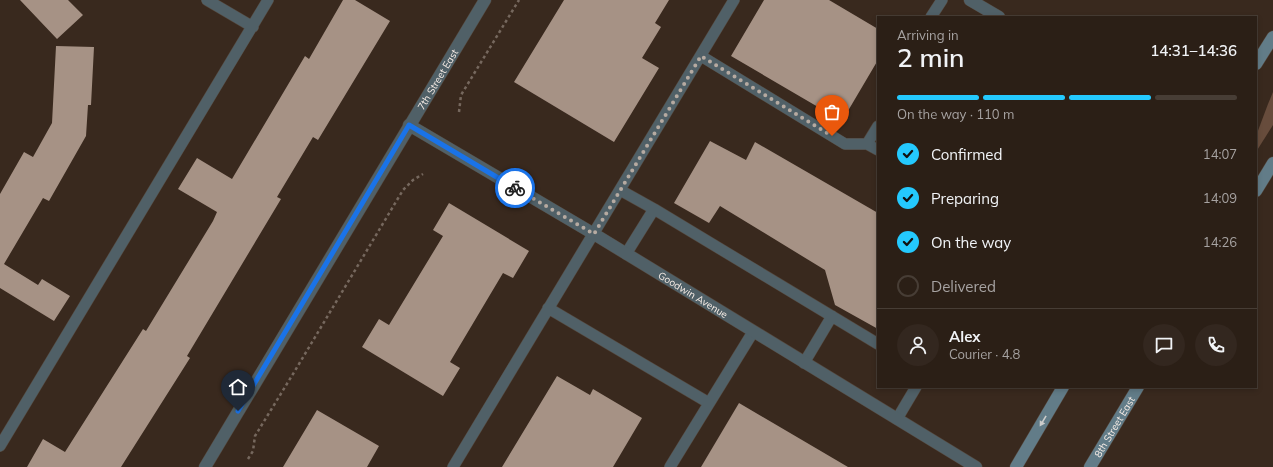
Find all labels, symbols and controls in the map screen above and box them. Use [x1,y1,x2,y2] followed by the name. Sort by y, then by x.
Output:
[897,27,959,43] text: Arriving in
[897,41,965,74] text: 2 min
[1150,41,1237,60] text: 14:31–14:36
[415,46,461,112] street label: 7th Street East
[815,95,849,136] pin
[821,101,843,123] icon: bag
[897,106,1014,122] text: On the way · 110 m
[897,143,919,165] icon: check
[931,145,1002,164] text: Confirmed
[1203,146,1237,162] text: 14:07
[495,168,535,208] courier
[504,177,526,199] icon: bike
[897,187,919,209] icon: check
[931,189,999,208] text: Preparing
[1203,190,1237,206] text: 14:09
[897,231,919,253] icon: check
[931,233,1011,252] text: On the way
[1203,234,1237,250] text: 14:26
[656,269,730,321] street label: Goodwin Avenue
[931,277,996,296] text: Delivered
[897,324,939,366] button: person
[1143,324,1185,366] button: chat
[1195,324,1237,366] button: phone
[949,327,981,346] text: Alex
[949,346,1020,362] text: Courier · 4.8
[221,370,255,411] pin
[227,376,249,398] icon: home
[1091,394,1138,460] street label: 8th Street East
[1039,416,1047,426] one-way arrow

